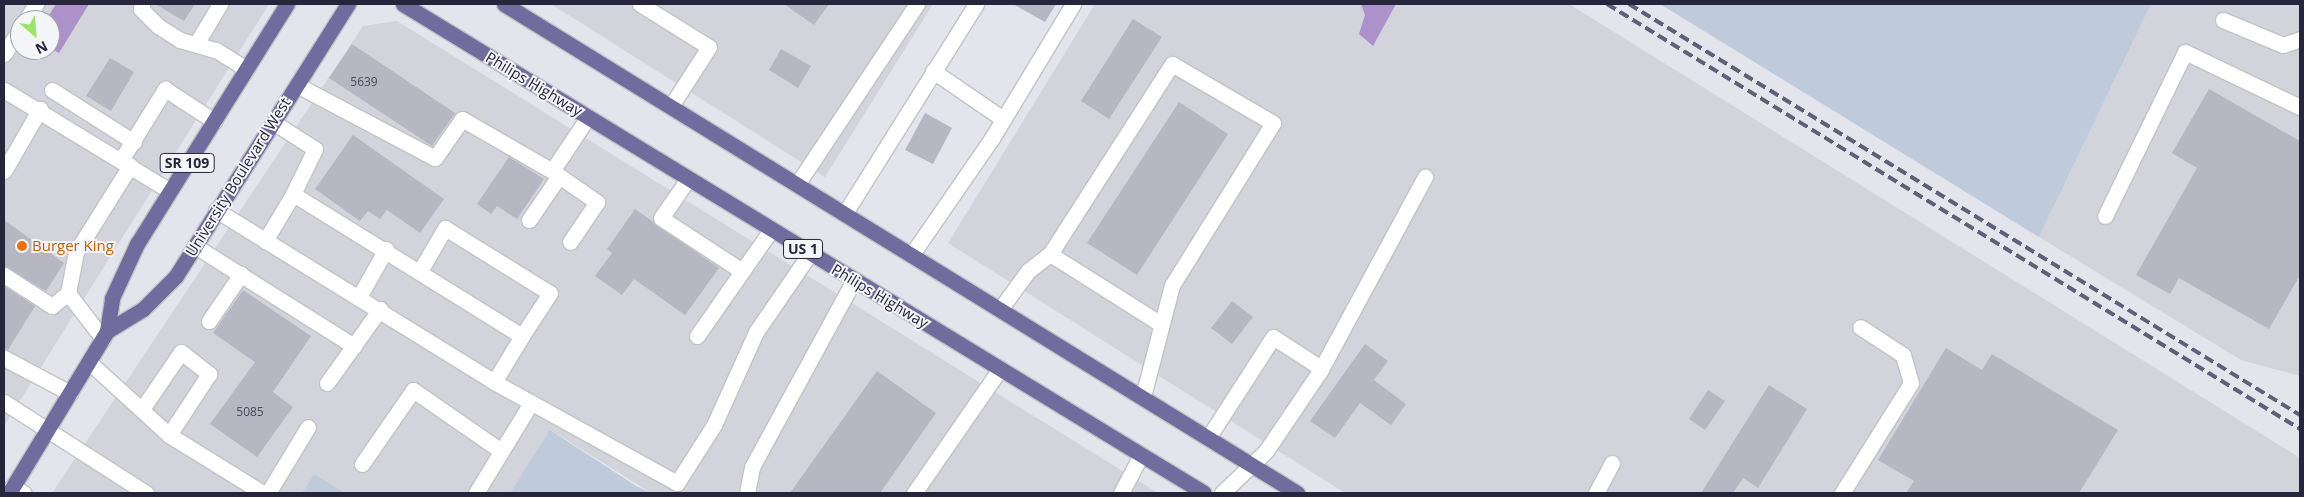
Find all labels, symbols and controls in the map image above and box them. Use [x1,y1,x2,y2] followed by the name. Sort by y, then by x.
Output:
[10,10,60,60] north arrow
[32,37,51,59] text: N
[482,48,586,120] street label: Philips Highway
[350,75,378,89] house number: 5639
[182,94,294,260] street label: University Boulevard West
[160,152,214,174] road number: SR 109
[32,237,114,255] place label: Burger King
[783,238,823,260] road number: US 1
[16,240,28,252] marker: Burger King
[828,260,932,332] street label: Philips Highway
[236,405,264,419] house number: 5085

